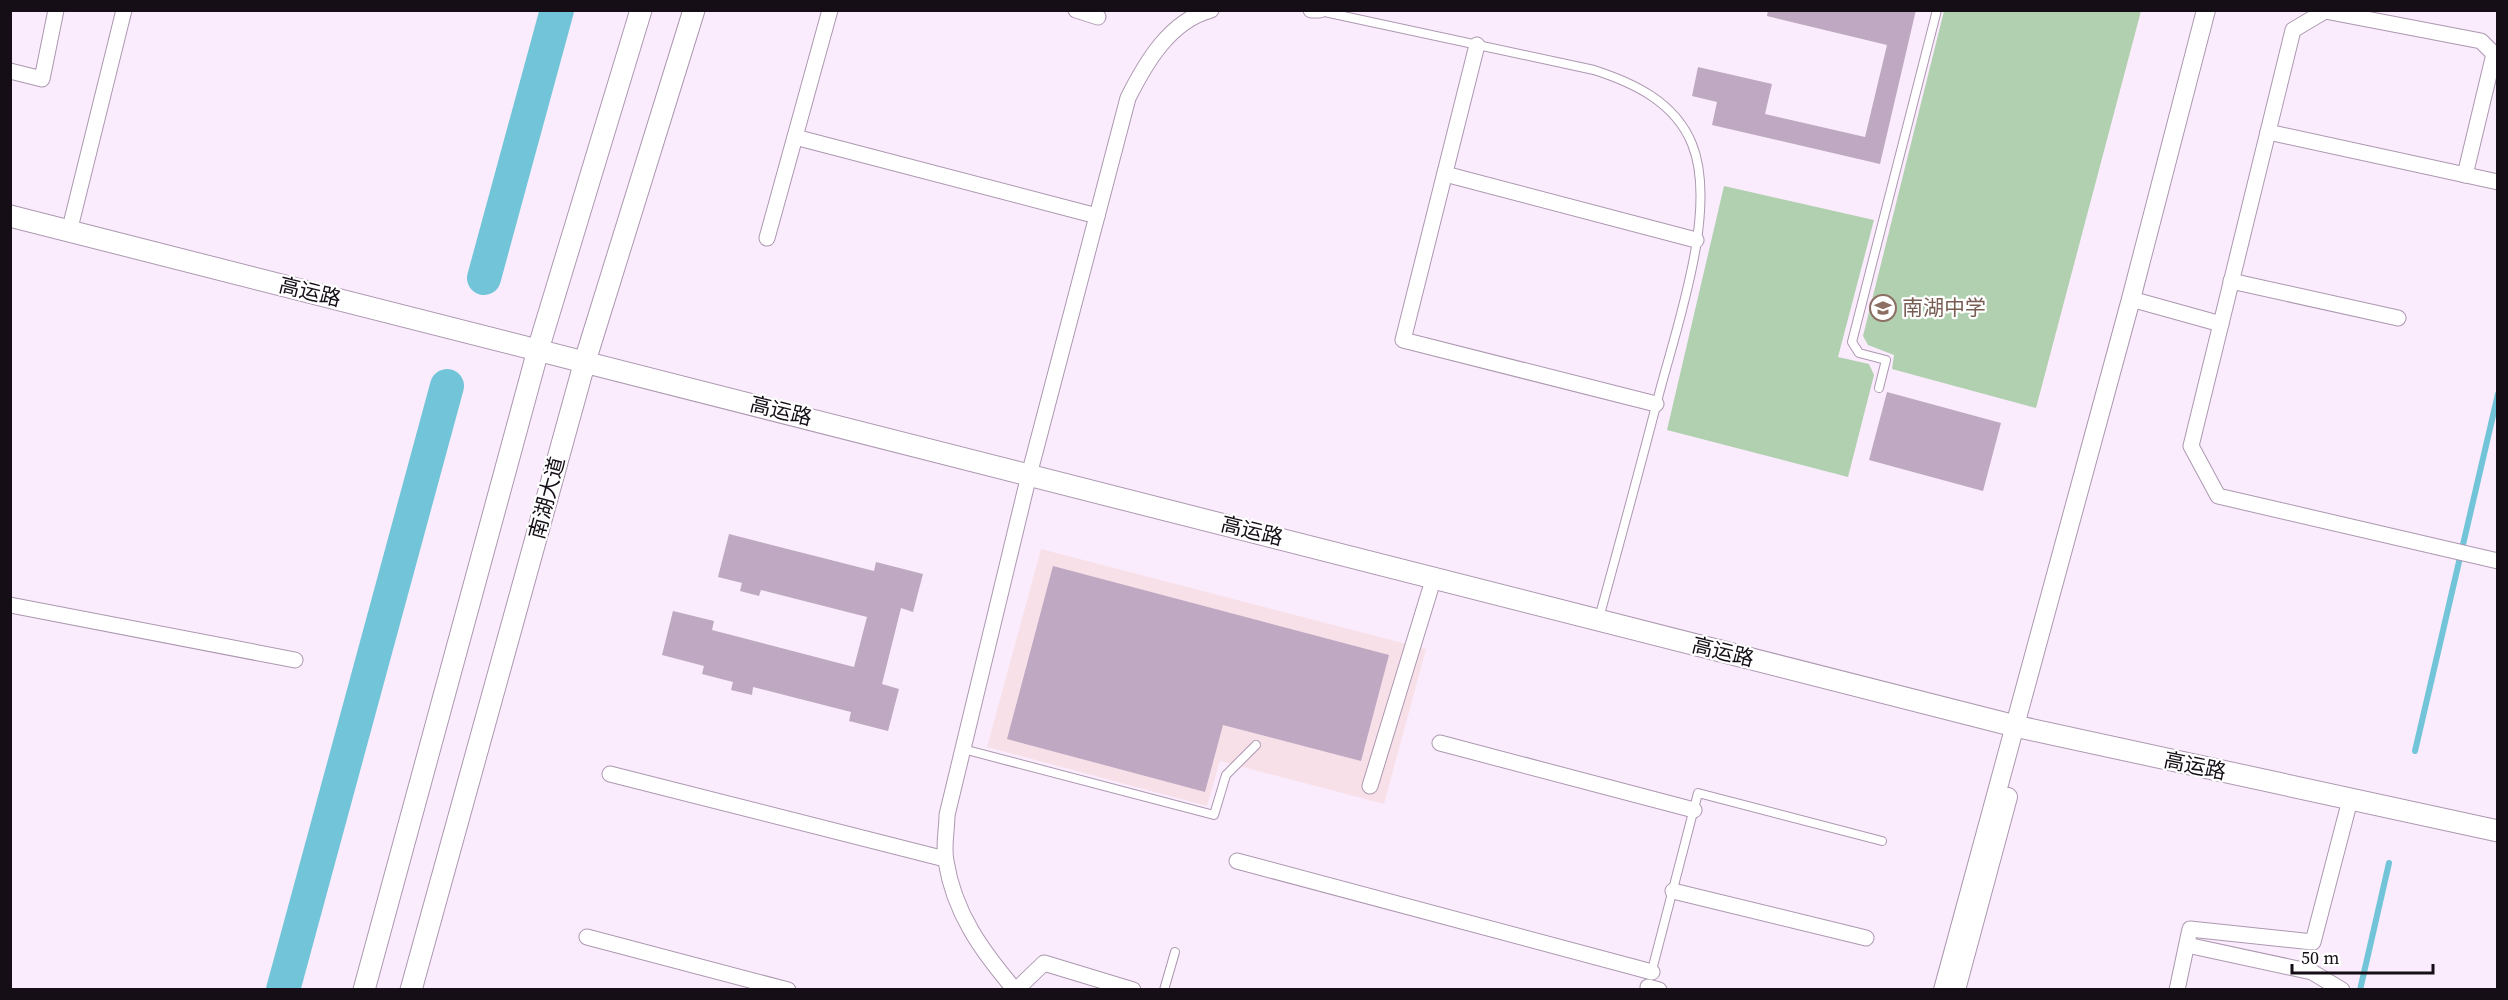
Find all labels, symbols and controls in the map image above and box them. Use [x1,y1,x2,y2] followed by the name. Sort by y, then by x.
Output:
[276,270,344,313] street label: 高运路
[1868,293,1898,323] school or university icon: 南湖中学
[1902,293,1986,322] place label: 南湖中学
[747,389,815,432] street label: 高运路
[522,454,571,542] street label: 南湖大道
[1218,509,1286,552] street label: 高运路
[1689,630,1757,673] street label: 高运路
[2161,745,2229,786] street label: 高运路
[2292,937,2433,975] scale bar
[2301,945,2339,970] text: 50 m

